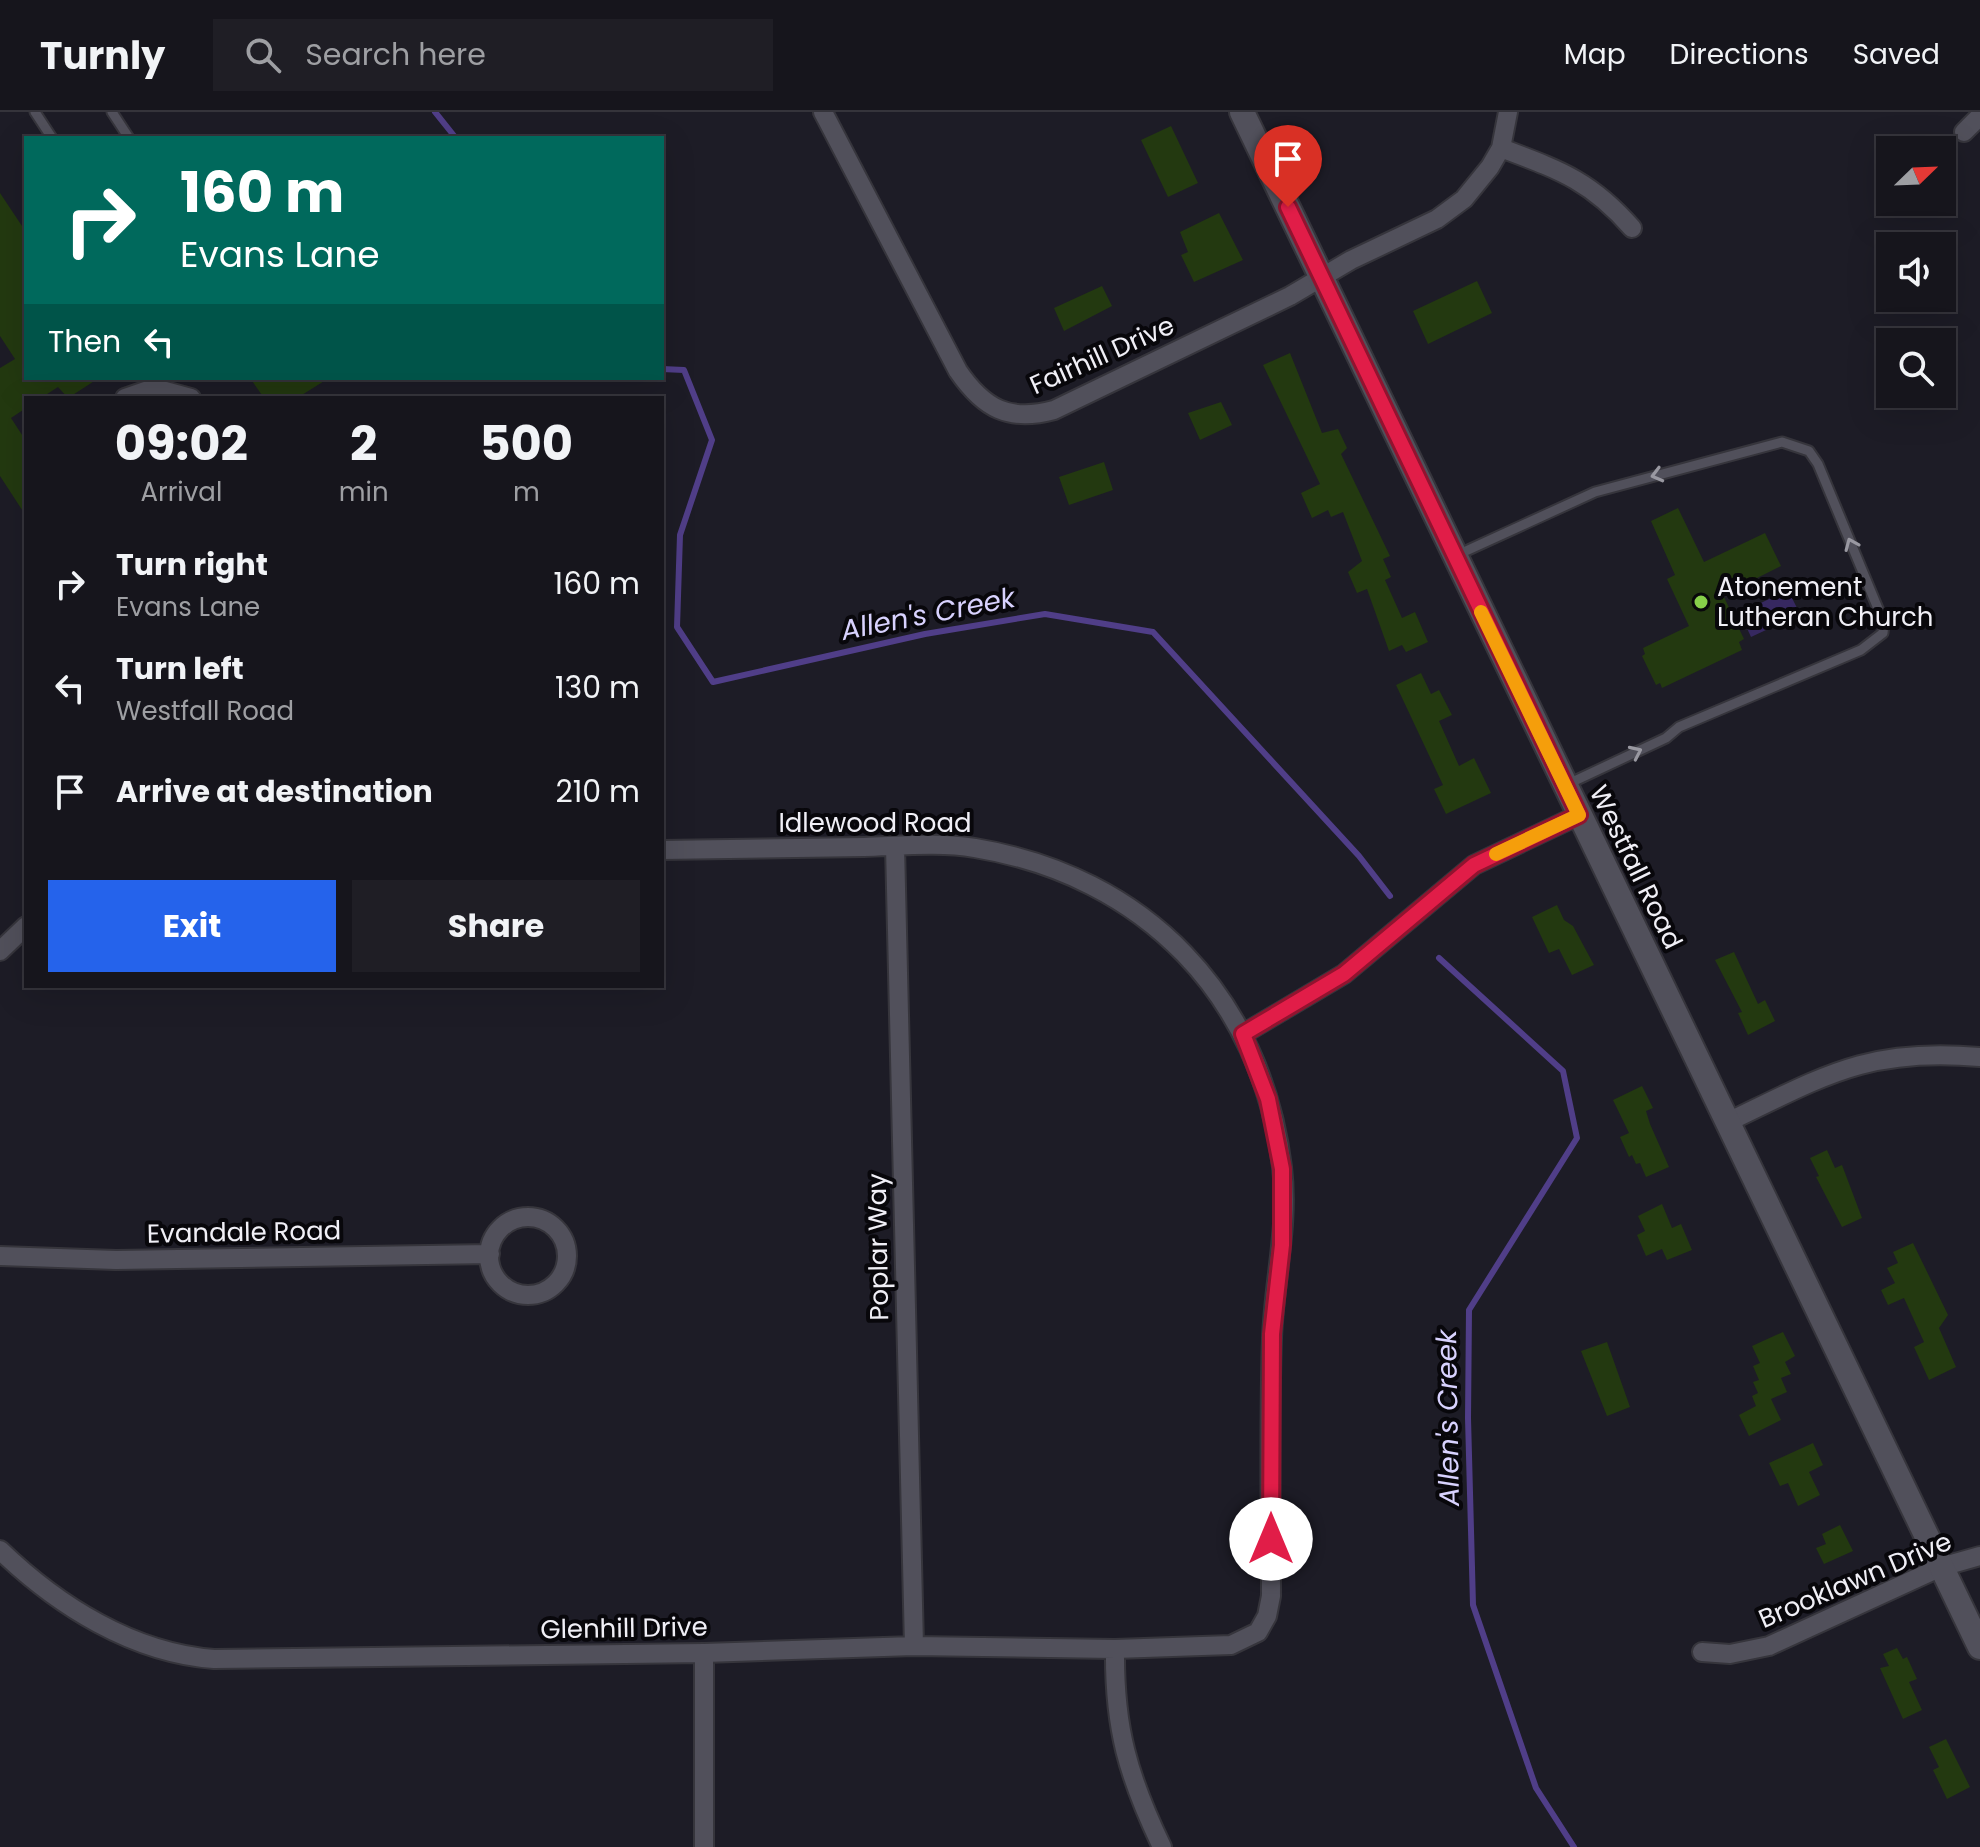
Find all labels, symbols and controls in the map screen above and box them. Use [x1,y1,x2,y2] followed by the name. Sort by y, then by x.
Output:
[213,19,773,91] search box
[40,29,165,82] text: Turnly
[241,33,285,77] icon: search
[305,33,486,76] text: Search here
[1564,35,1626,74] text: Map
[1670,35,1809,74] text: Directions
[1853,35,1940,74] text: Saved
[1254,125,1322,207] pin
[1876,136,1956,216] north arrow
[1876,136,1956,408] map controls
[1266,137,1310,181] icon: arrive
[180,153,344,232] text: 160 m
[48,168,152,272] icon: right
[180,229,380,280] text: Evans Lane
[1876,232,1956,312] button: sound
[1024,307,1180,403] street label: Fairhill Drive
[48,320,121,363] text: Then
[137,320,181,364] icon: left
[1876,328,1956,408] button: search
[115,410,248,477] text: 09:02
[350,410,377,477] text: 2
[479,410,573,477] text: 500
[1651,466,1665,483] one-way arrow
[140,474,222,510] text: Arrival
[339,474,389,510] text: min
[513,474,540,510] text: m
[1845,538,1861,552] one-way arrow
[116,543,268,586] text: Turn right
[48,562,92,606] icon: right
[554,562,640,605] text: 160 m
[1717,569,1933,635] place label: Atonement Lutheran Church
[837,578,1020,650] water label: Allen's Creek
[116,589,260,625] text: Evans Lane
[1692,593,1710,611] marker: Atonement Lutheran Church
[116,647,244,690] text: Turn left
[48,666,92,710] icon: left
[555,666,640,709] text: 130 m
[116,693,294,729] text: Westfall Road
[1627,746,1642,762] one-way arrow
[48,770,92,814] icon: arrive
[116,770,433,813] text: Arrive at destination
[555,770,640,813] text: 210 m
[1581,779,1691,955] street label: Westfall Road
[778,805,972,841] street label: Idlewood Road
[48,880,336,972] button: Exit
[352,880,640,972] button: Share
[859,1173,897,1321] street label: Poplar Way
[147,1212,341,1252] street label: Evandale Road
[1427,1328,1469,1508] water label: Allen's Creek
[1229,1497,1313,1581] position arrow
[1753,1523,1957,1637] street label: Brooklawn Drive
[540,1609,708,1647] street label: Glenhill Drive

